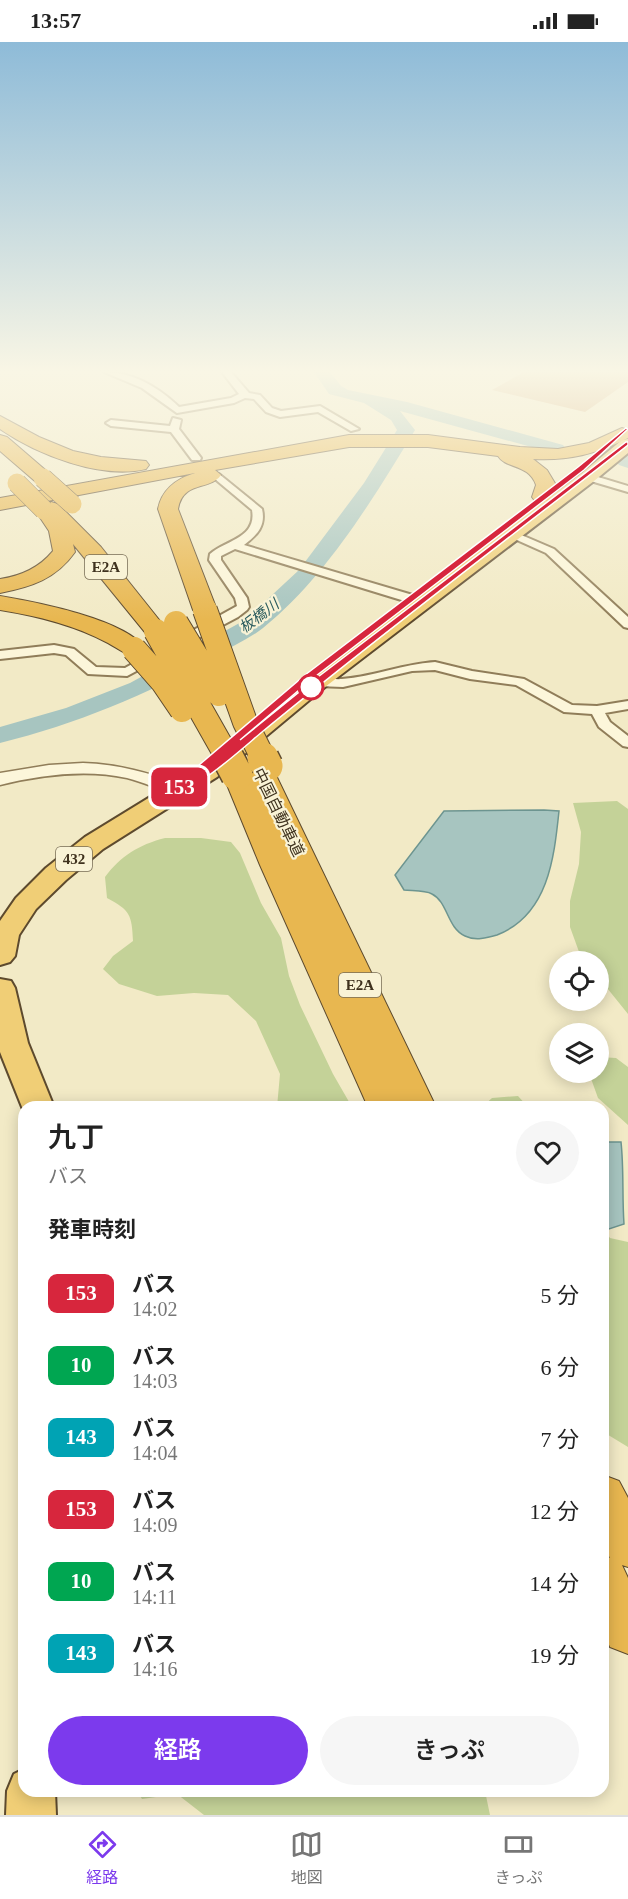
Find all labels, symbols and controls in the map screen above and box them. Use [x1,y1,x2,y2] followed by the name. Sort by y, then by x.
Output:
[30,8,81,33] text: 13:57
[85,555,127,579] road number: E2A
[236,595,283,636] water label: 板橋川
[298,674,324,700] unlabelled marker
[250,765,307,859] street label: 中国自動車道
[144,768,213,806] line badge: 153
[163,775,195,799] text: 153
[56,847,92,871] road number: 432
[549,951,609,1083] map controls
[549,951,609,1011] button: locate
[339,973,381,997] road number: E2A
[549,1023,609,1083] button: layers
[516,1121,579,1184] button: heart
[48,1122,104,1153] text: 九丁
[48,1165,88,1187] text: バス
[48,1217,136,1242] text: 発車時刻
[132,1272,176,1297] text: バス
[65,1281,97,1305] text: 153
[540,1283,579,1308] text: 5 分
[132,1298,178,1320] text: 14:02
[132,1344,176,1369] text: バス
[71,1353,92,1377] text: 10
[540,1355,579,1380] text: 6 分
[132,1370,178,1392] text: 14:03
[132,1416,176,1441] text: バス
[65,1425,97,1449] text: 143
[540,1427,579,1452] text: 7 分
[132,1442,178,1464] text: 14:04
[132,1488,176,1513] text: バス
[65,1497,97,1521] text: 153
[529,1499,579,1524] text: 12 分
[132,1514,178,1536] text: 14:09
[132,1560,176,1585] text: バス
[71,1569,92,1593] text: 10
[529,1571,579,1596] text: 14 分
[132,1586,177,1608] text: 14:11
[132,1632,176,1657] text: バス
[65,1641,97,1665] text: 143
[529,1643,579,1668] text: 19 分
[132,1658,178,1680] text: 14:16
[48,1716,308,1785] button: 経路
[320,1716,579,1785] button: きっぷ
[86,1828,119,1888] tab: 経路
[290,1828,323,1888] tab: 地図
[495,1828,542,1888] tab: きっぷ

